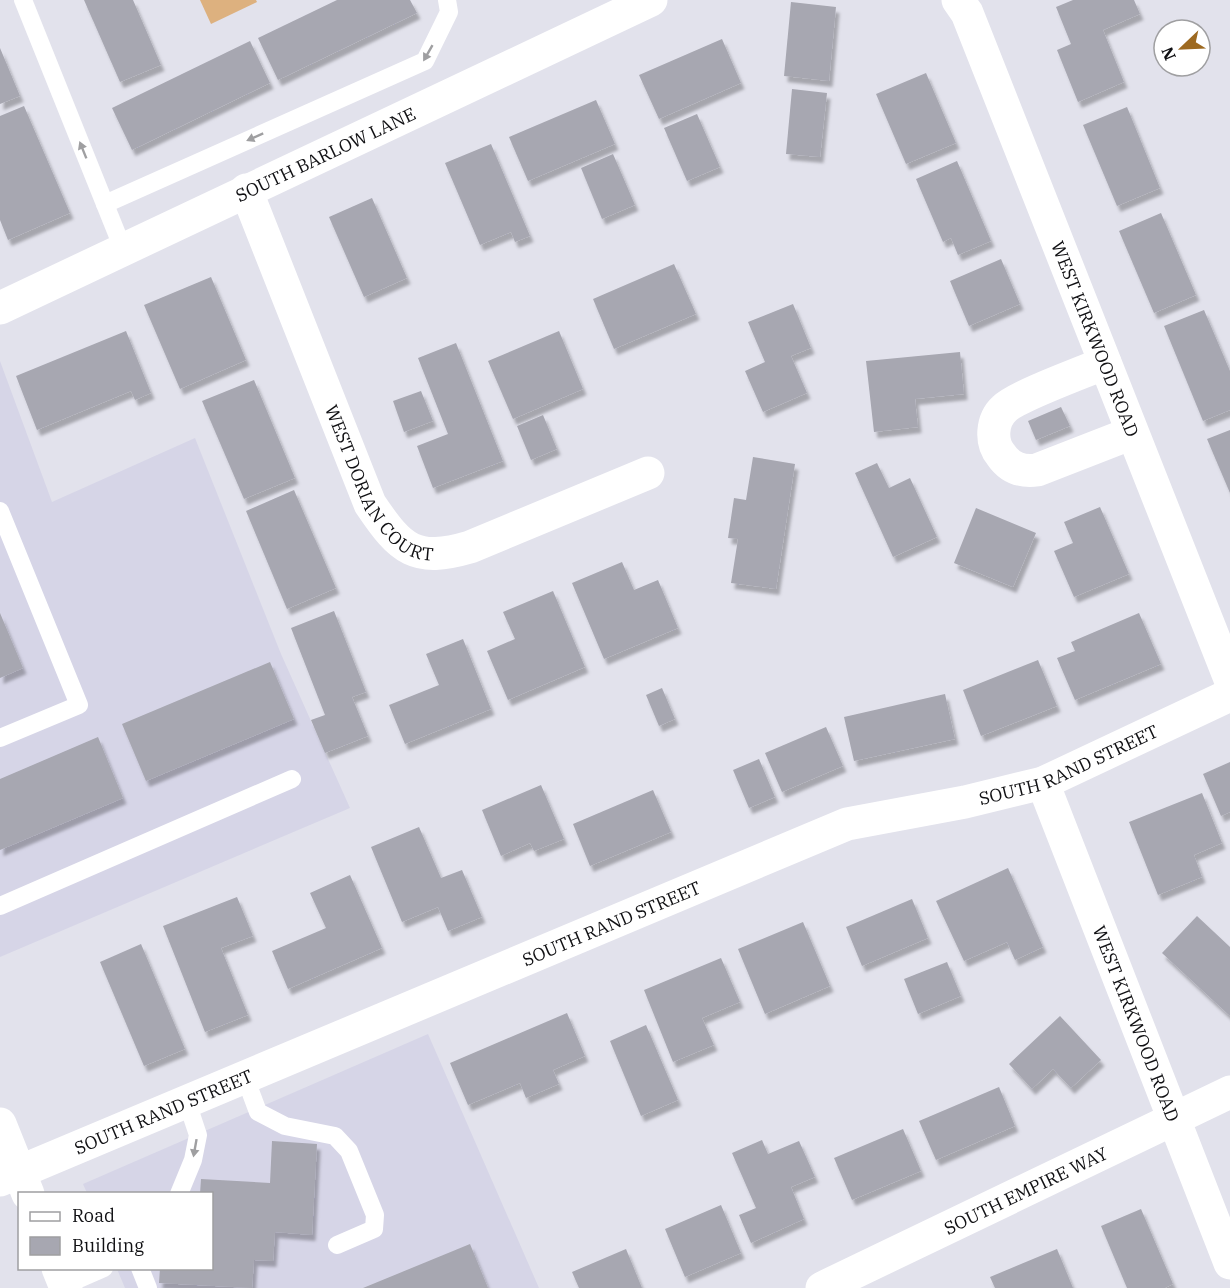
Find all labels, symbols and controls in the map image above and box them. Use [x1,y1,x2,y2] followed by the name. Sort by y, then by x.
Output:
[1152,18,1212,78] north arrow
[1157,44,1180,64] text: N
[423,45,433,62] one-way arrow
[232,102,419,206] street label: SOUTH BARLOW LANE
[246,133,263,142] one-way arrow
[78,141,87,159] one-way arrow
[1047,238,1145,440] street label: WEST KIRKWOOD ROAD
[320,401,435,565] street label: WEST DORIAN COURT
[976,719,1162,810] street label: SOUTH RAND STREET
[519,875,704,971] street label: SOUTH RAND STREET
[1088,922,1185,1125] street label: WEST KIRKWOOD ROAD
[70,1064,256,1159] street label: SOUTH RAND STREET
[190,1139,199,1158] one-way arrow
[940,1141,1112,1239] street label: SOUTH EMPIRE WAY
[18,1192,213,1270] legend
[72,1204,115,1227] text: Road
[72,1234,144,1257] text: Building

